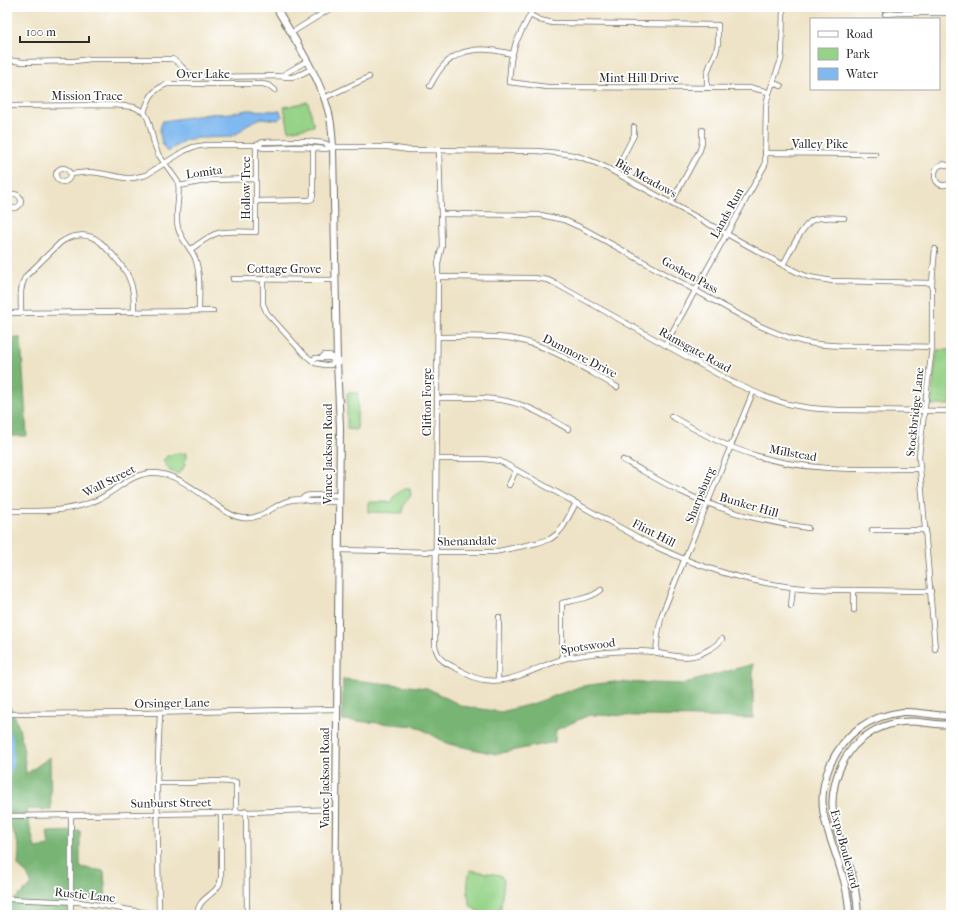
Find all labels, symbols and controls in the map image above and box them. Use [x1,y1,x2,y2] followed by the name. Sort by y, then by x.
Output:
[20,18,89,44] scale bar
[810,18,940,90] legend
[26,25,56,39] text: 100 m
[846,27,873,41] text: Road
[846,47,871,61] text: Park
[176,67,230,81] street label: Over Lake
[845,67,879,81] text: Water
[599,71,679,85] street label: Mint Hill Drive
[51,89,123,103] street label: Mission Trace
[791,137,848,151] street label: Valley Pike
[613,155,680,201] street label: Big Meadows
[239,156,253,220] street label: Hollow Tree
[185,162,224,181] street label: Lomita
[707,185,747,241] street label: Lands Run
[659,254,721,297] street label: Goshen Pass
[247,262,321,276] street label: Cottage Grove
[656,324,734,376] street label: Ramsgate Road
[540,331,620,381] street label: Dunmore Drive
[903,367,927,457] street label: Stockbridge Lane
[420,368,434,436] street label: Clifton Forge
[321,403,335,506] street label: Vance Jackson Road
[768,442,818,464] street label: Millstead
[79,461,138,501] street label: Wall Street
[682,464,718,525] street label: Sharpsburg
[718,490,781,520] street label: Bunker Hill
[630,516,679,550] street label: Flint Hill
[437,533,497,549] street label: Shenandale
[560,635,617,657] street label: Spotswood
[134,695,210,711] street label: Orsinger Lane
[318,727,332,830] street label: Vance Jackson Road
[130,795,212,811] street label: Sunburst Street
[828,808,862,891] street label: Expo Boulevard
[54,885,116,905] street label: Rustic Lane

